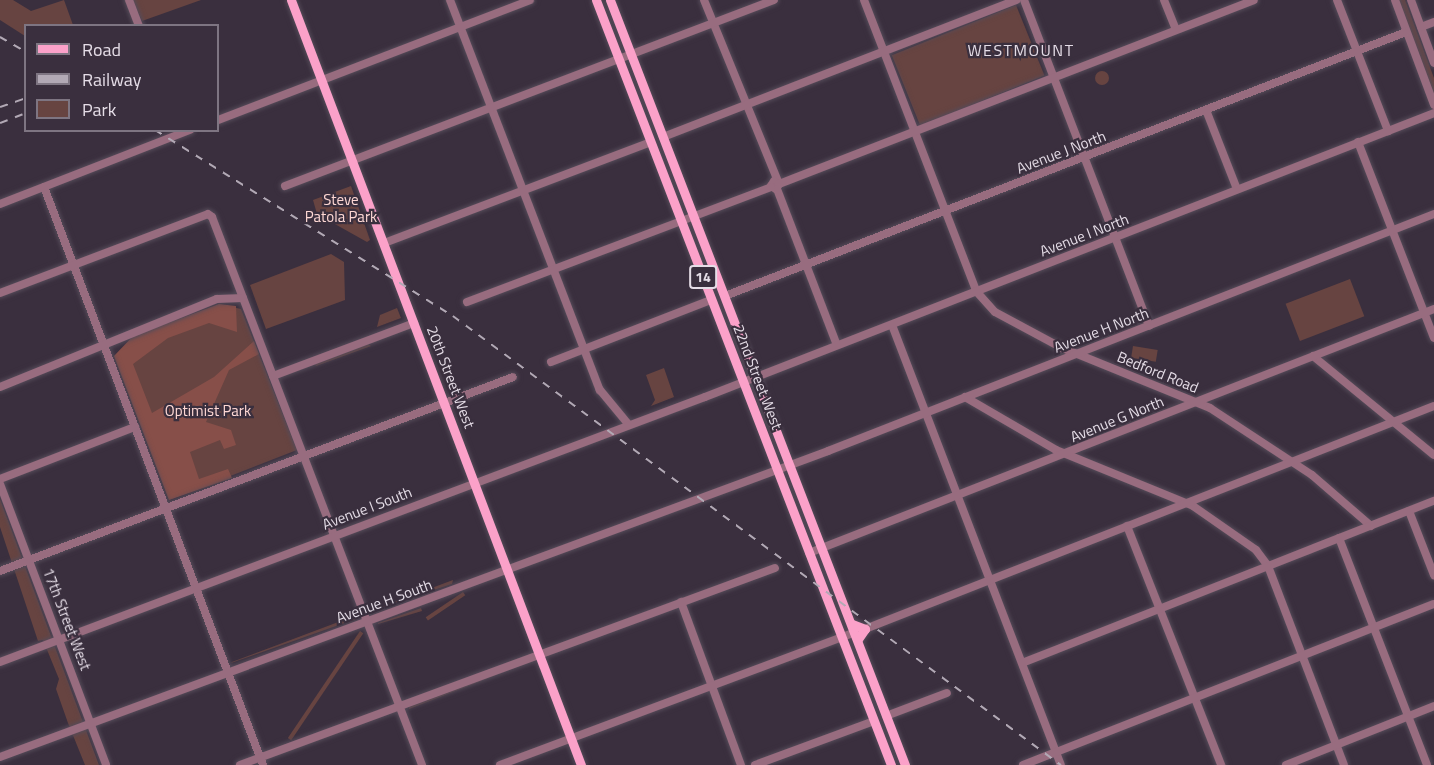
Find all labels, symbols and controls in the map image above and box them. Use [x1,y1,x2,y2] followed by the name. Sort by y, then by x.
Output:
[24,24,219,132] legend
[82,36,121,63] text: Road
[967,40,1075,60] district label: WESTMOUNT
[82,66,141,93] text: Railway
[82,96,116,123] text: Park
[1014,127,1108,177] street label: Avenue J North
[305,190,377,225] park label: Steve Patola Park
[1037,210,1131,260] street label: Avenue I North
[688,266,718,288] road number: 14
[1051,304,1151,356] street label: Avenue H North
[730,322,786,432] street label: 22nd Street West
[423,323,479,431] street label: 20th Street West
[1115,348,1201,396] street label: Bedford Road
[1068,392,1166,446] street label: Avenue G North
[165,402,251,420] park label: Optimist Park
[320,483,414,533] street label: Avenue I South
[39,565,95,673] street label: 17th Street West
[333,575,435,627] street label: Avenue H South

